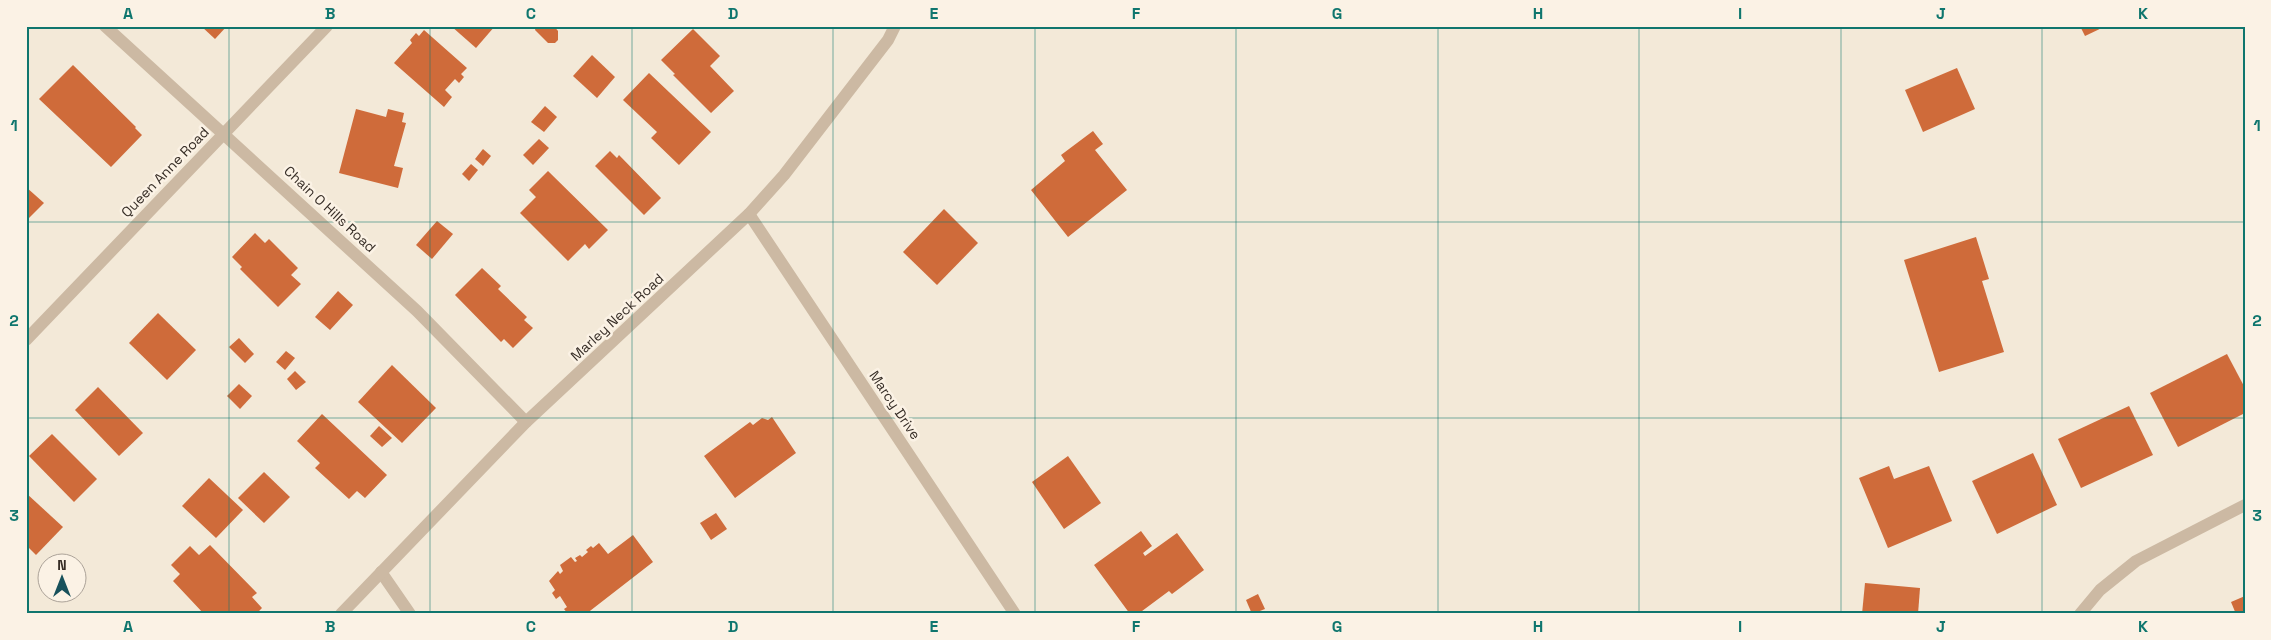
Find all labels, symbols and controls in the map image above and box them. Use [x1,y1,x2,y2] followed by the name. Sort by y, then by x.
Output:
[123,3,133,24] text: A
[325,3,335,24] text: B
[526,3,536,24] text: C
[728,3,738,24] text: D
[930,3,939,24] text: E
[1132,3,1141,24] text: F
[1332,3,1342,24] text: G
[1533,3,1543,24] text: H
[1738,3,1742,24] text: I
[1936,3,1946,24] text: J
[2138,3,2148,24] text: K
[10,115,18,136] text: 1
[2253,115,2261,136] text: 1
[117,123,213,221] street label: Queen Anne Road
[280,162,380,256] street label: Chain O Hills Road
[567,269,667,365] street label: Marley Neck Road
[9,310,19,331] text: 2
[2252,310,2262,331] text: 2
[865,367,925,443] street label: Marcy Drive
[9,505,19,526] text: 3
[2252,505,2262,526] text: 3
[38,552,88,602] north arrow
[57,556,67,574] text: N
[123,616,133,637] text: A
[325,616,335,637] text: B
[526,616,536,637] text: C
[728,616,738,637] text: D
[930,616,939,637] text: E
[1132,616,1141,637] text: F
[1332,616,1342,637] text: G
[1533,616,1543,637] text: H
[1738,616,1742,637] text: I
[1936,616,1946,637] text: J
[2138,616,2148,637] text: K

